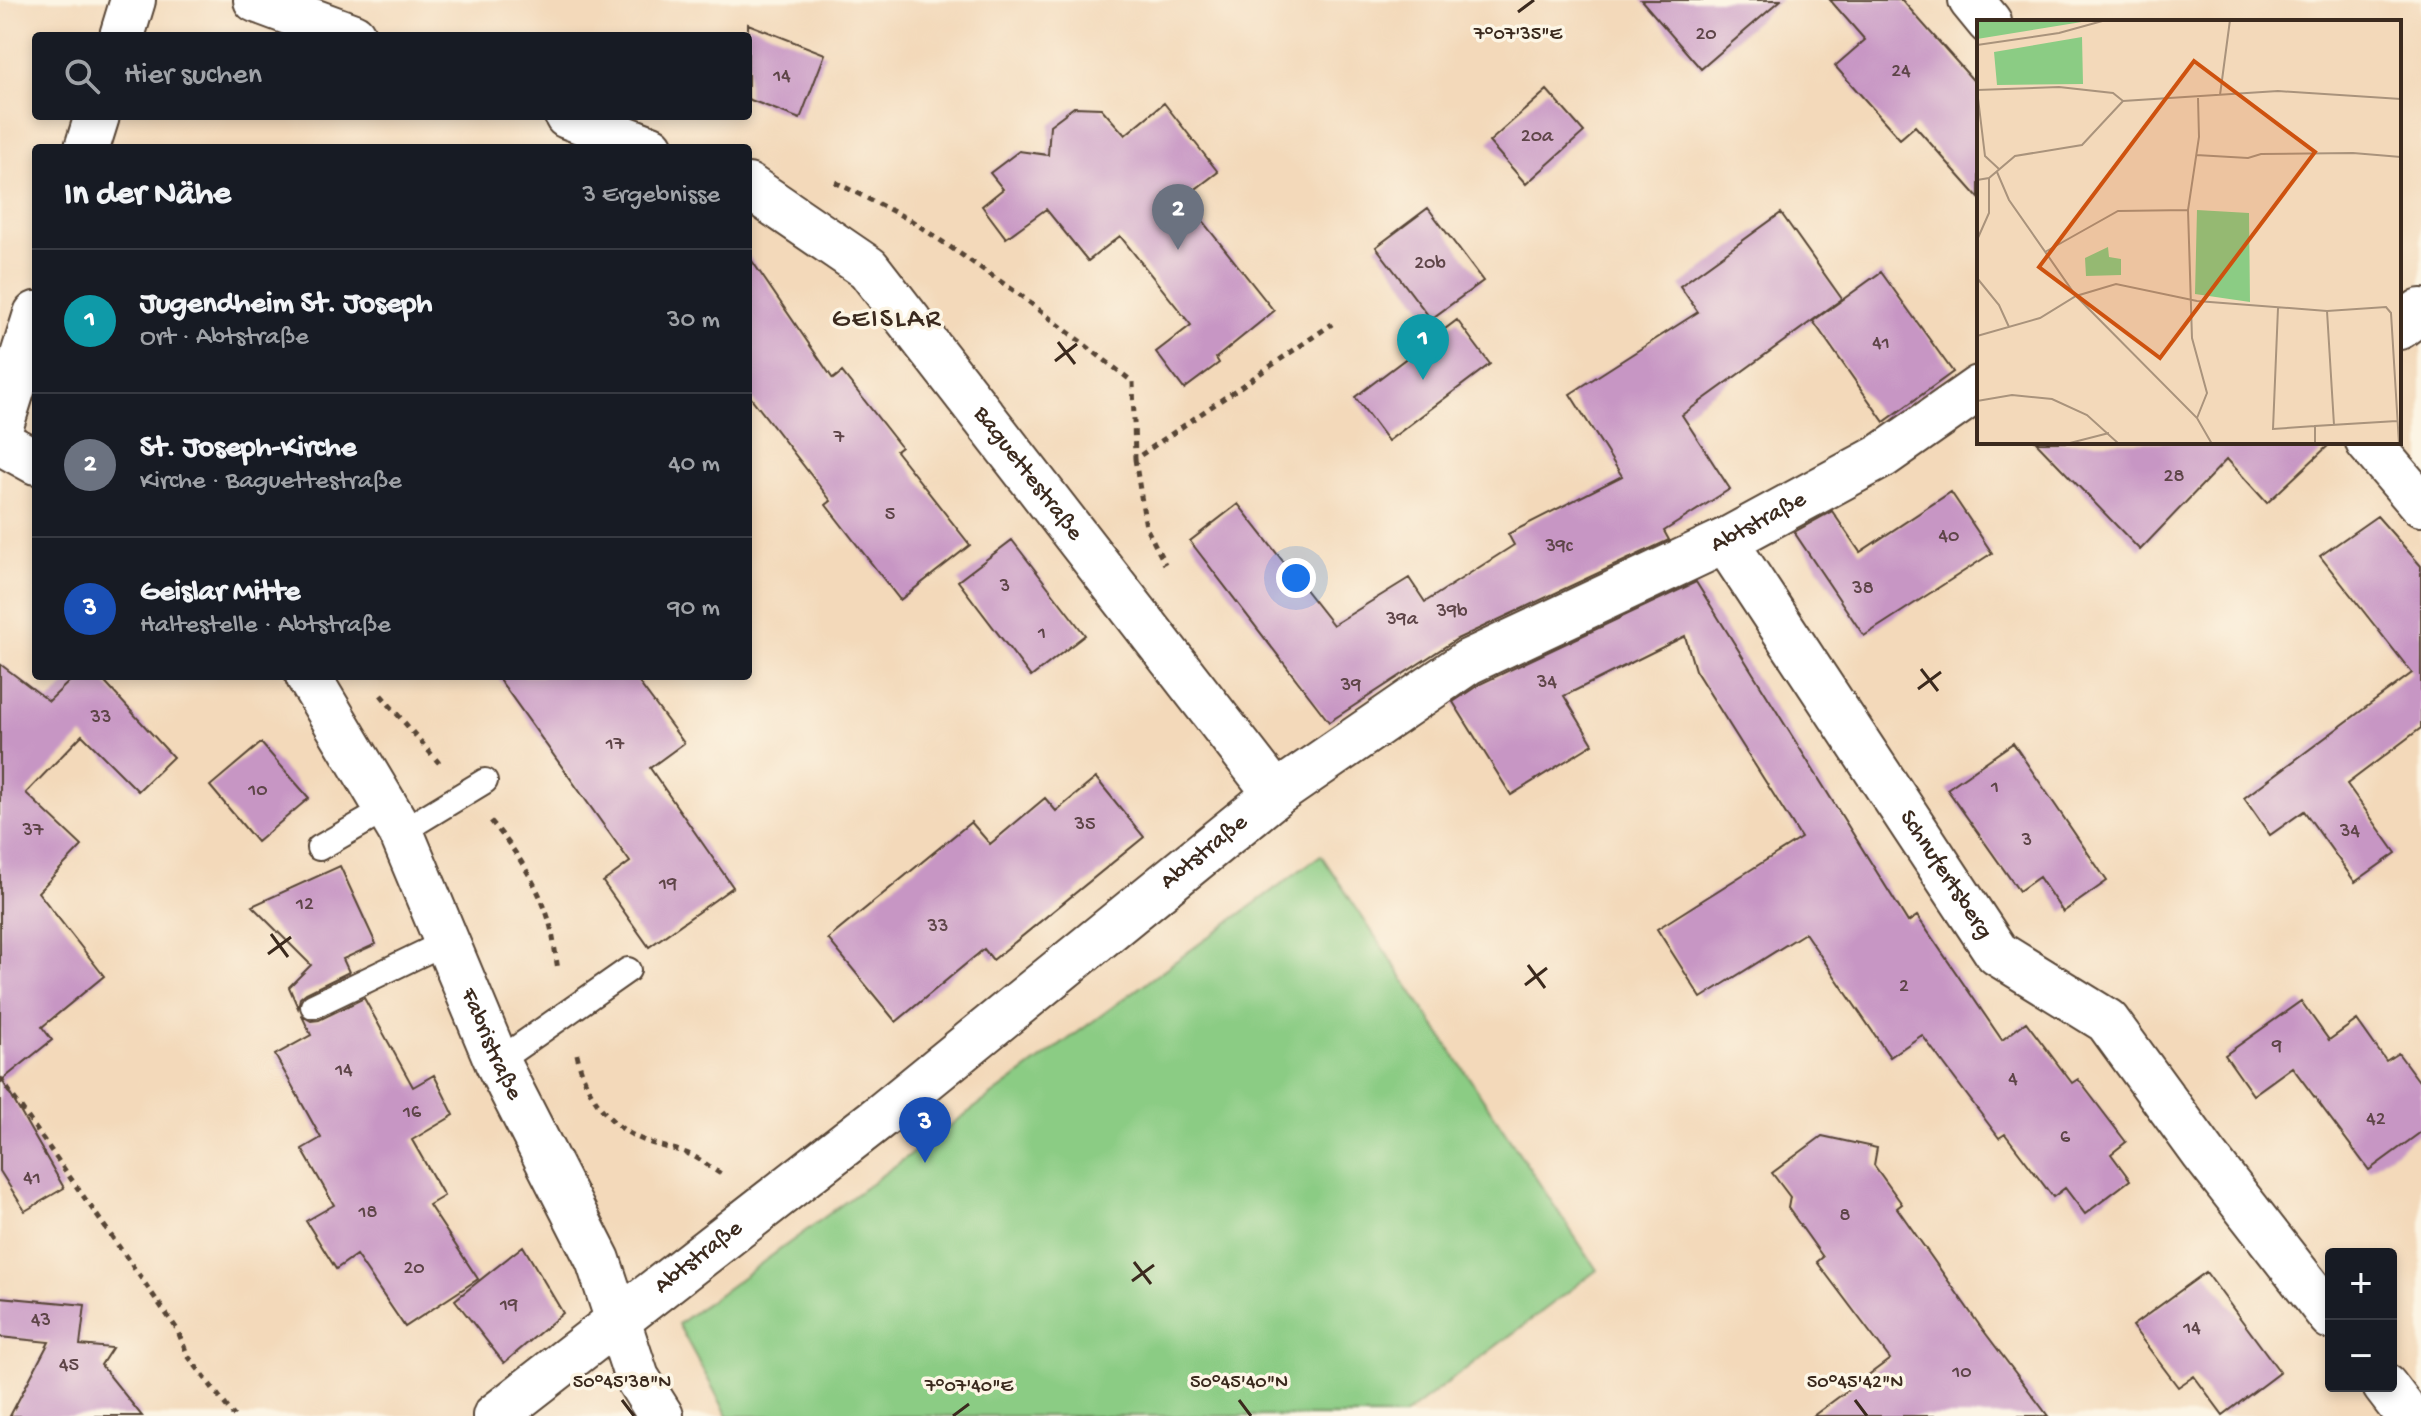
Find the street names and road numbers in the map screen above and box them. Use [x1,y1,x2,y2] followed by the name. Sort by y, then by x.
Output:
[966,400,1089,547] street label: Baguettestraße
[1707,485,1812,560] street label: Abtstraße
[1892,805,1999,945] street label: Schnufertsberg
[1155,808,1254,897] street label: Abtstraße
[453,983,529,1106] street label: Fabristraße
[649,1214,749,1301] street label: Abtstraße

